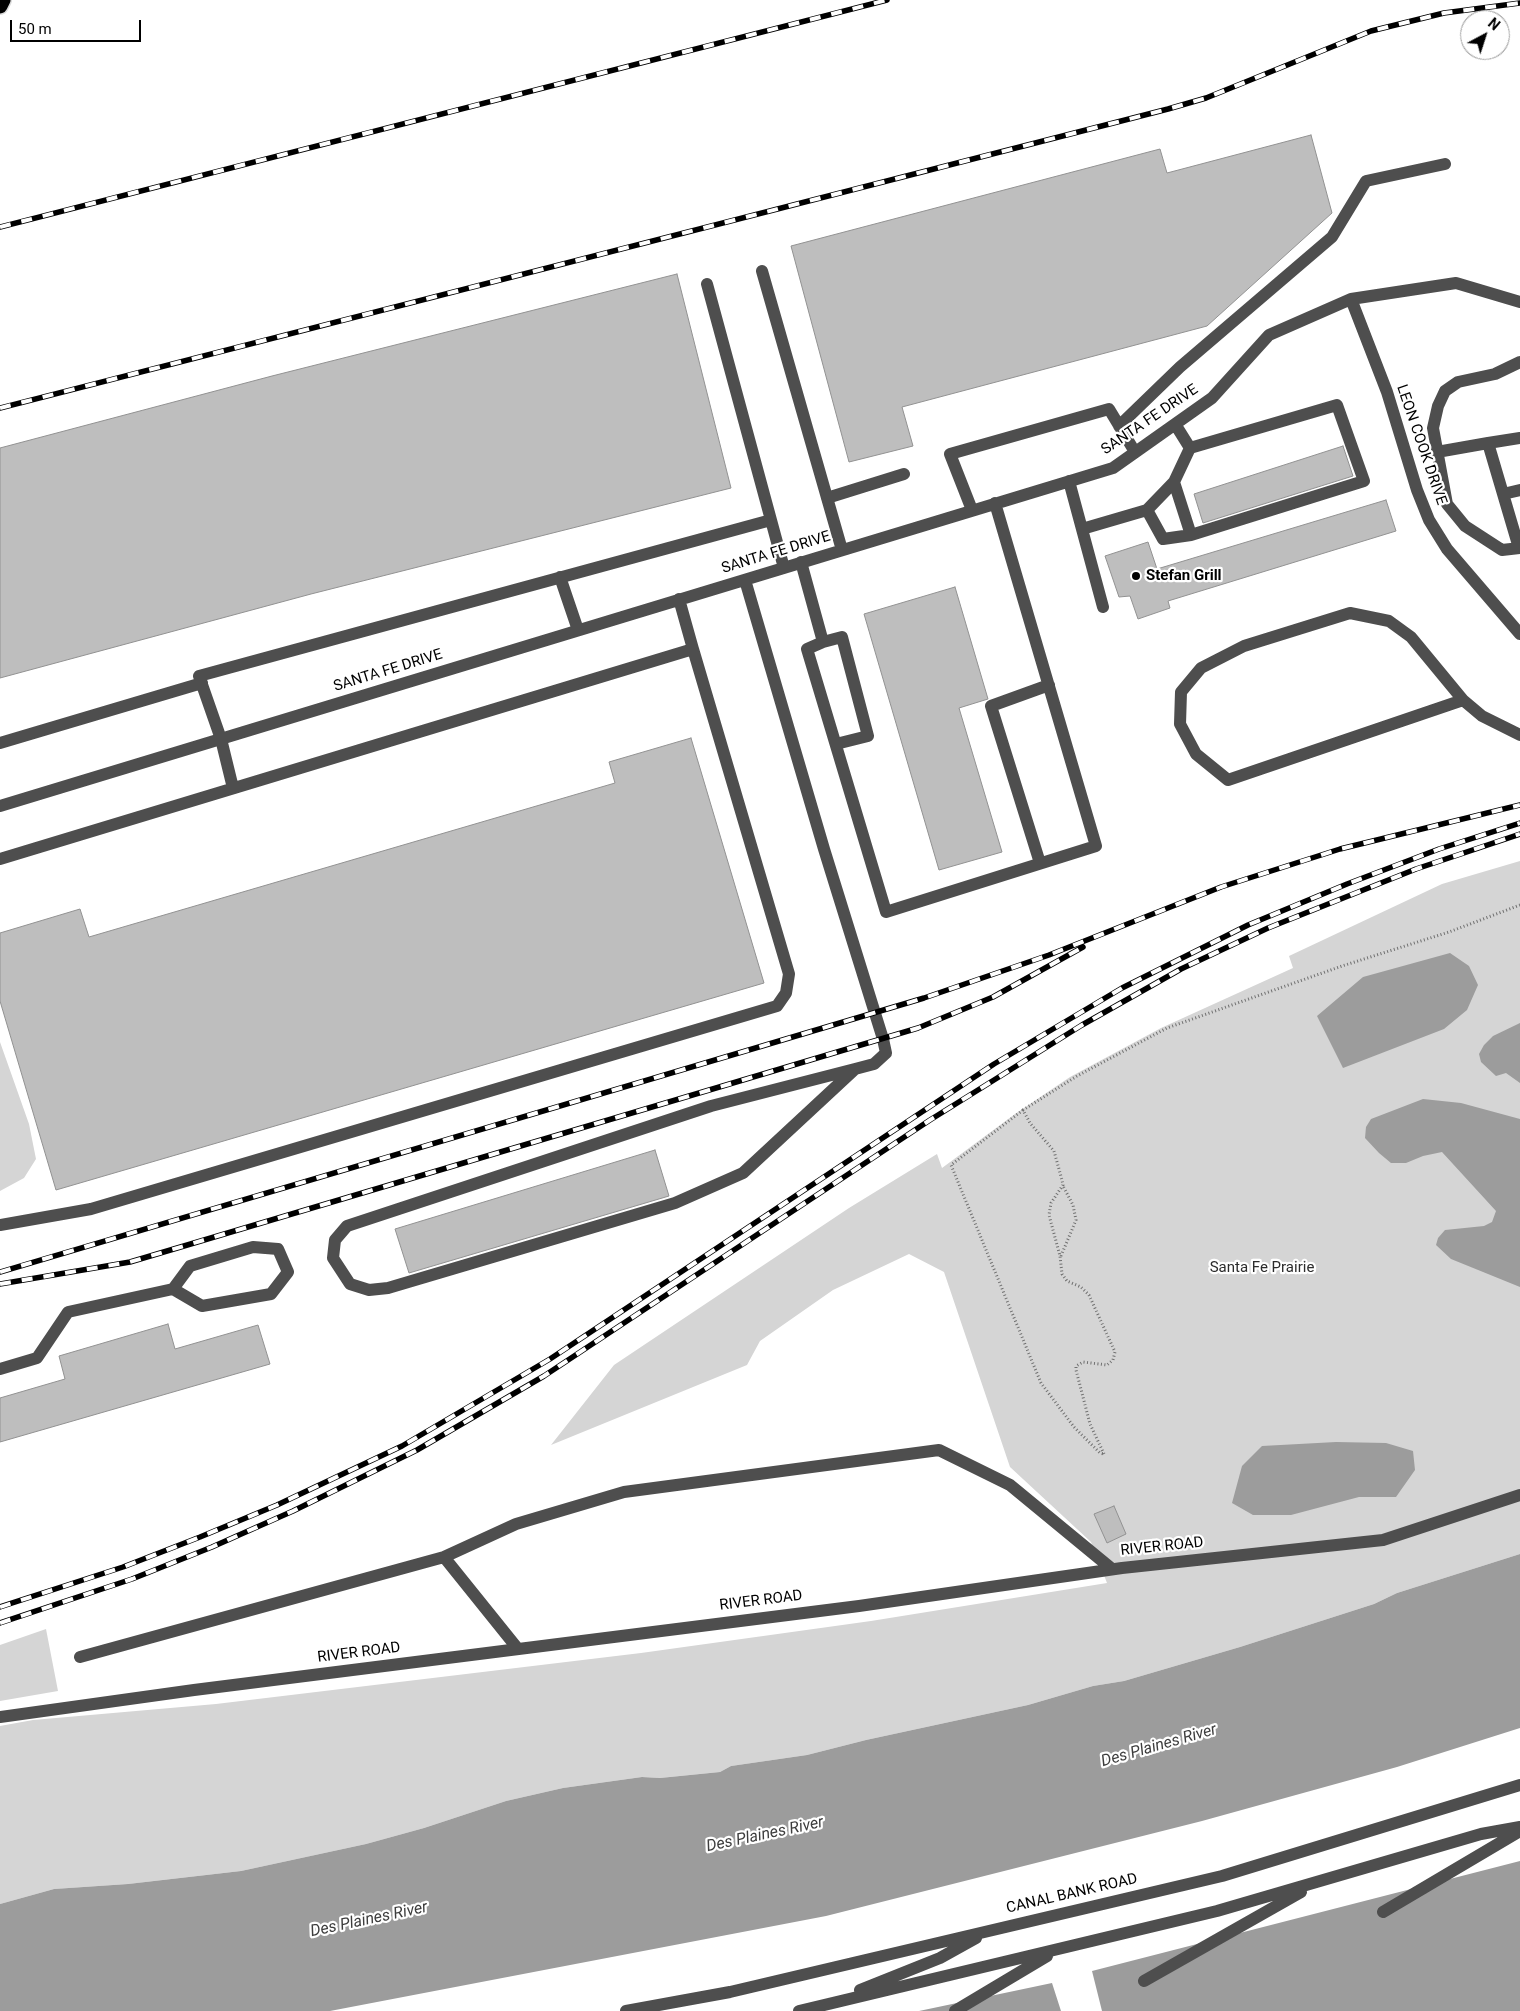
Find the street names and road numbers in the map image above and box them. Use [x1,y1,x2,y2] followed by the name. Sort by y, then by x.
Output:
[1098,381,1202,459] street label: SANTA FE DRIVE
[1392,382,1450,508] street label: LEON COOK DRIVE
[719,528,833,578] street label: SANTA FE DRIVE
[331,646,445,696] street label: SANTA FE DRIVE
[1120,1534,1204,1560] street label: RIVER ROAD
[719,1587,803,1615] street label: RIVER ROAD
[317,1639,401,1667] street label: RIVER ROAD
[1005,1870,1139,1918] street label: CANAL BANK ROAD

